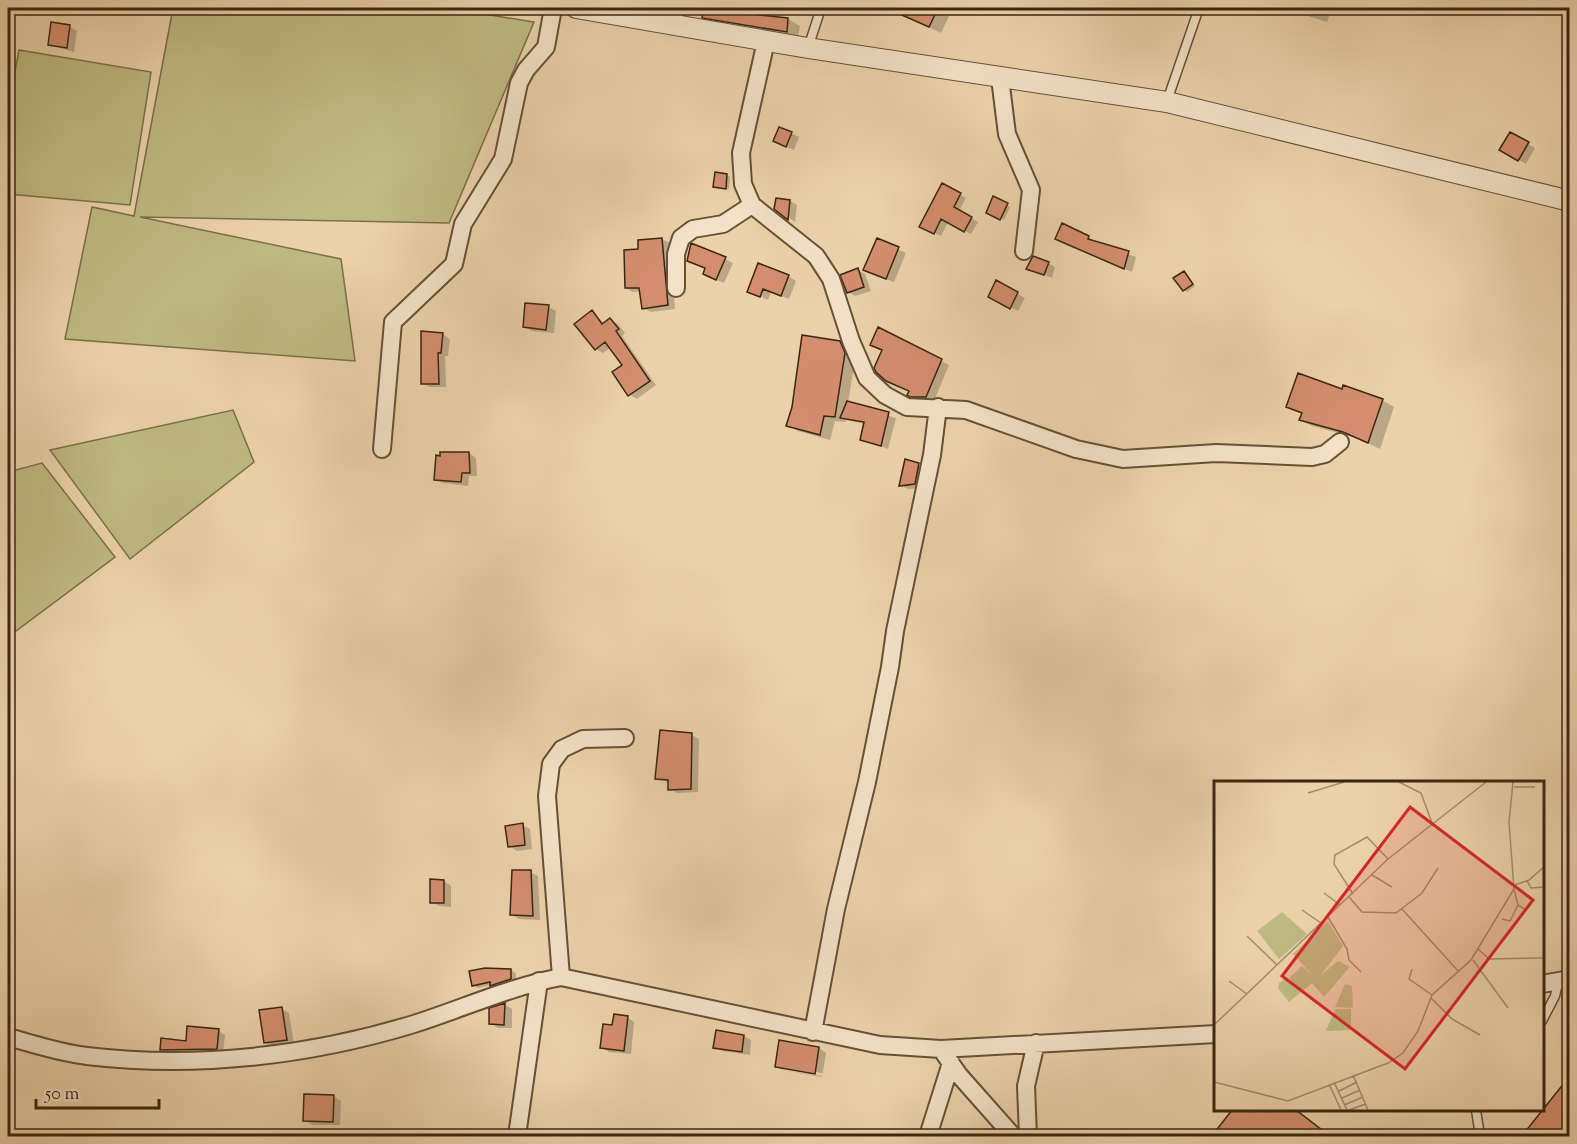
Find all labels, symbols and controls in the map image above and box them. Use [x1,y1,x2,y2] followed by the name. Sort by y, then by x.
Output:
[1214,781,1544,1111] inset map
[36,1072,159,1110] scale bar
[44,1082,80,1108] text: 50 m

